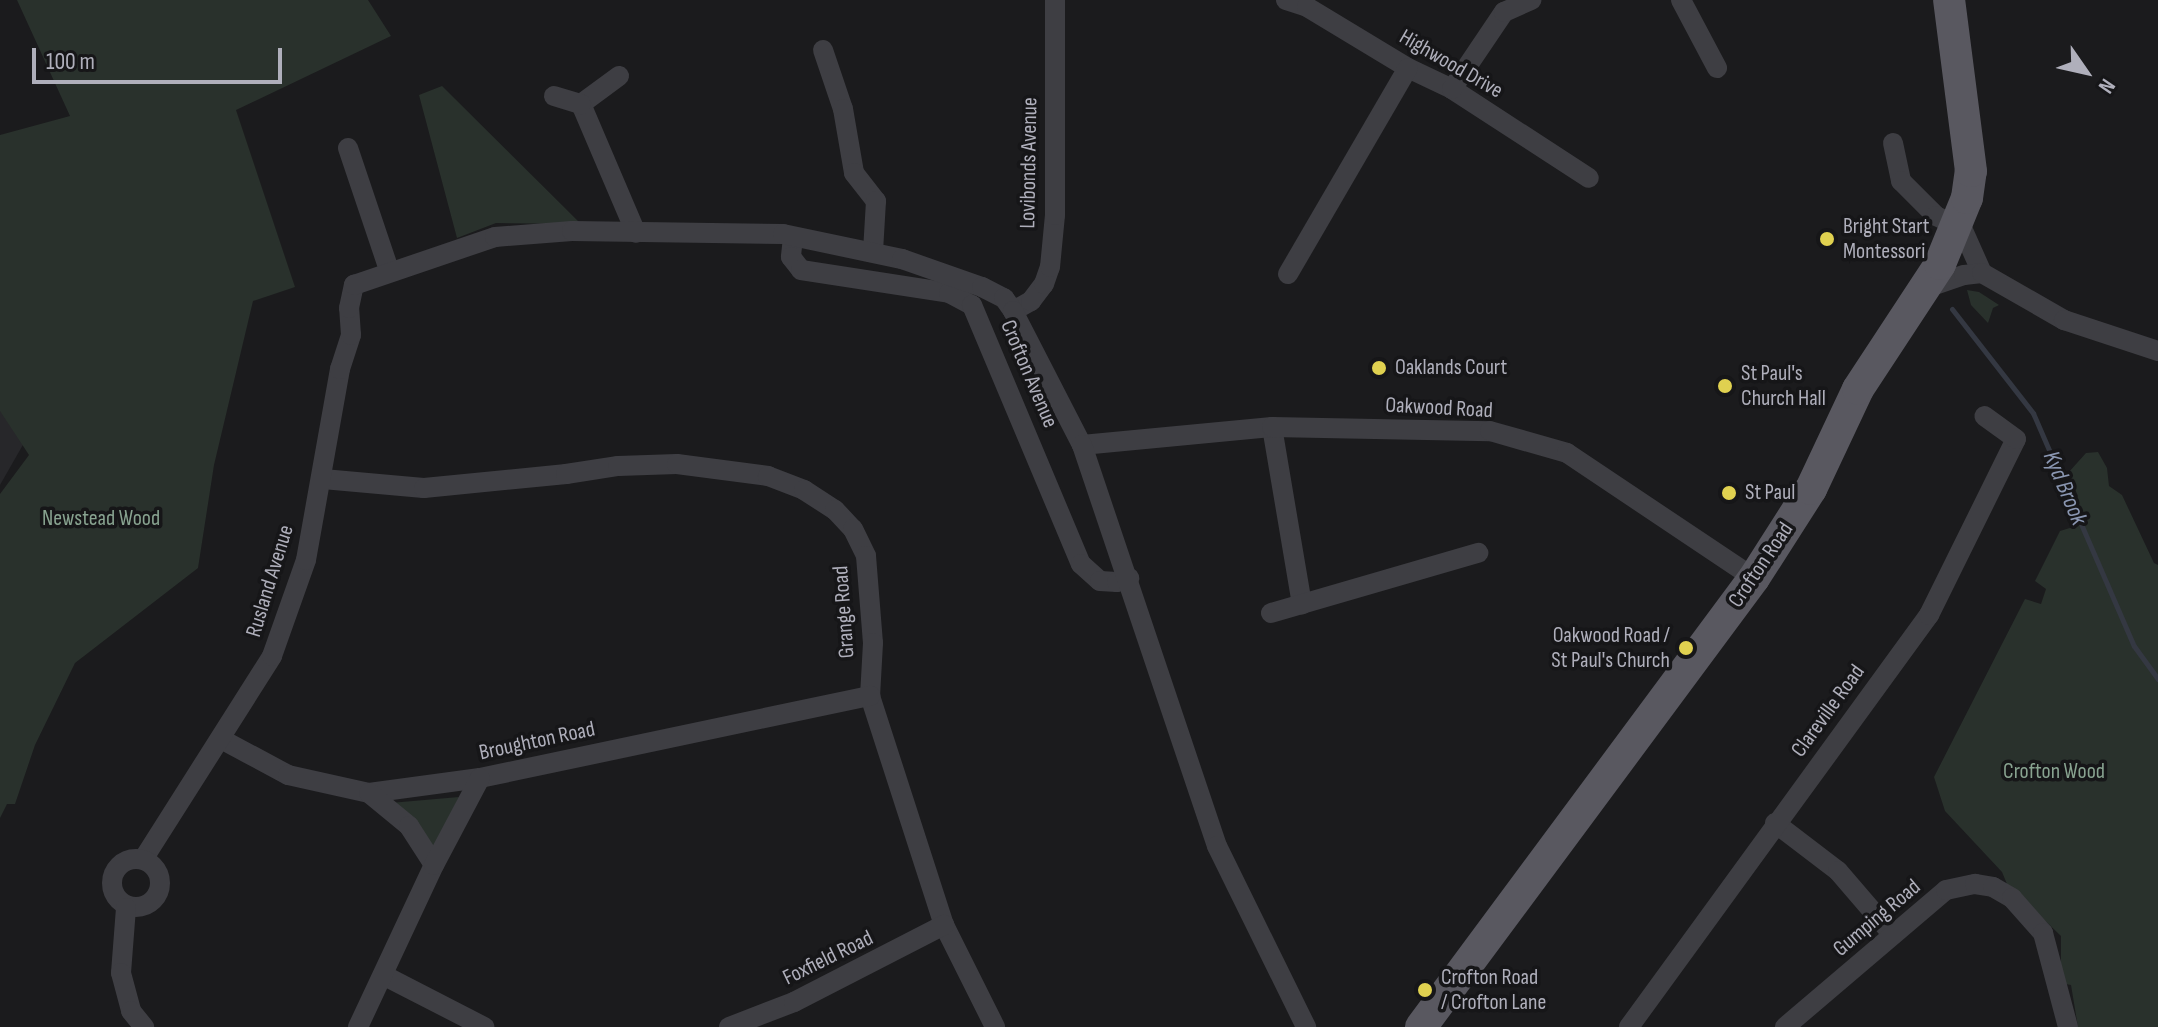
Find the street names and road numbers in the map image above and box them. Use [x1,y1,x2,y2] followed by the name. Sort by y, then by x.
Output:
[1395,24,1507,104] street label: Highwood Drive
[1015,97,1043,229] street label: Lovibonds Avenue
[995,316,1063,432] street label: Crofton Avenue
[1385,392,1493,424] street label: Oakwood Road
[1723,517,1799,613] street label: Crofton Road
[240,522,300,640] street label: Rusland Avenue
[828,565,860,659] street label: Grange Road
[1786,660,1870,762] street label: Clareville Road
[477,716,597,766] street label: Broughton Road
[1828,874,1926,962] street label: Gumping Road
[779,925,877,991] street label: Foxfield Road

